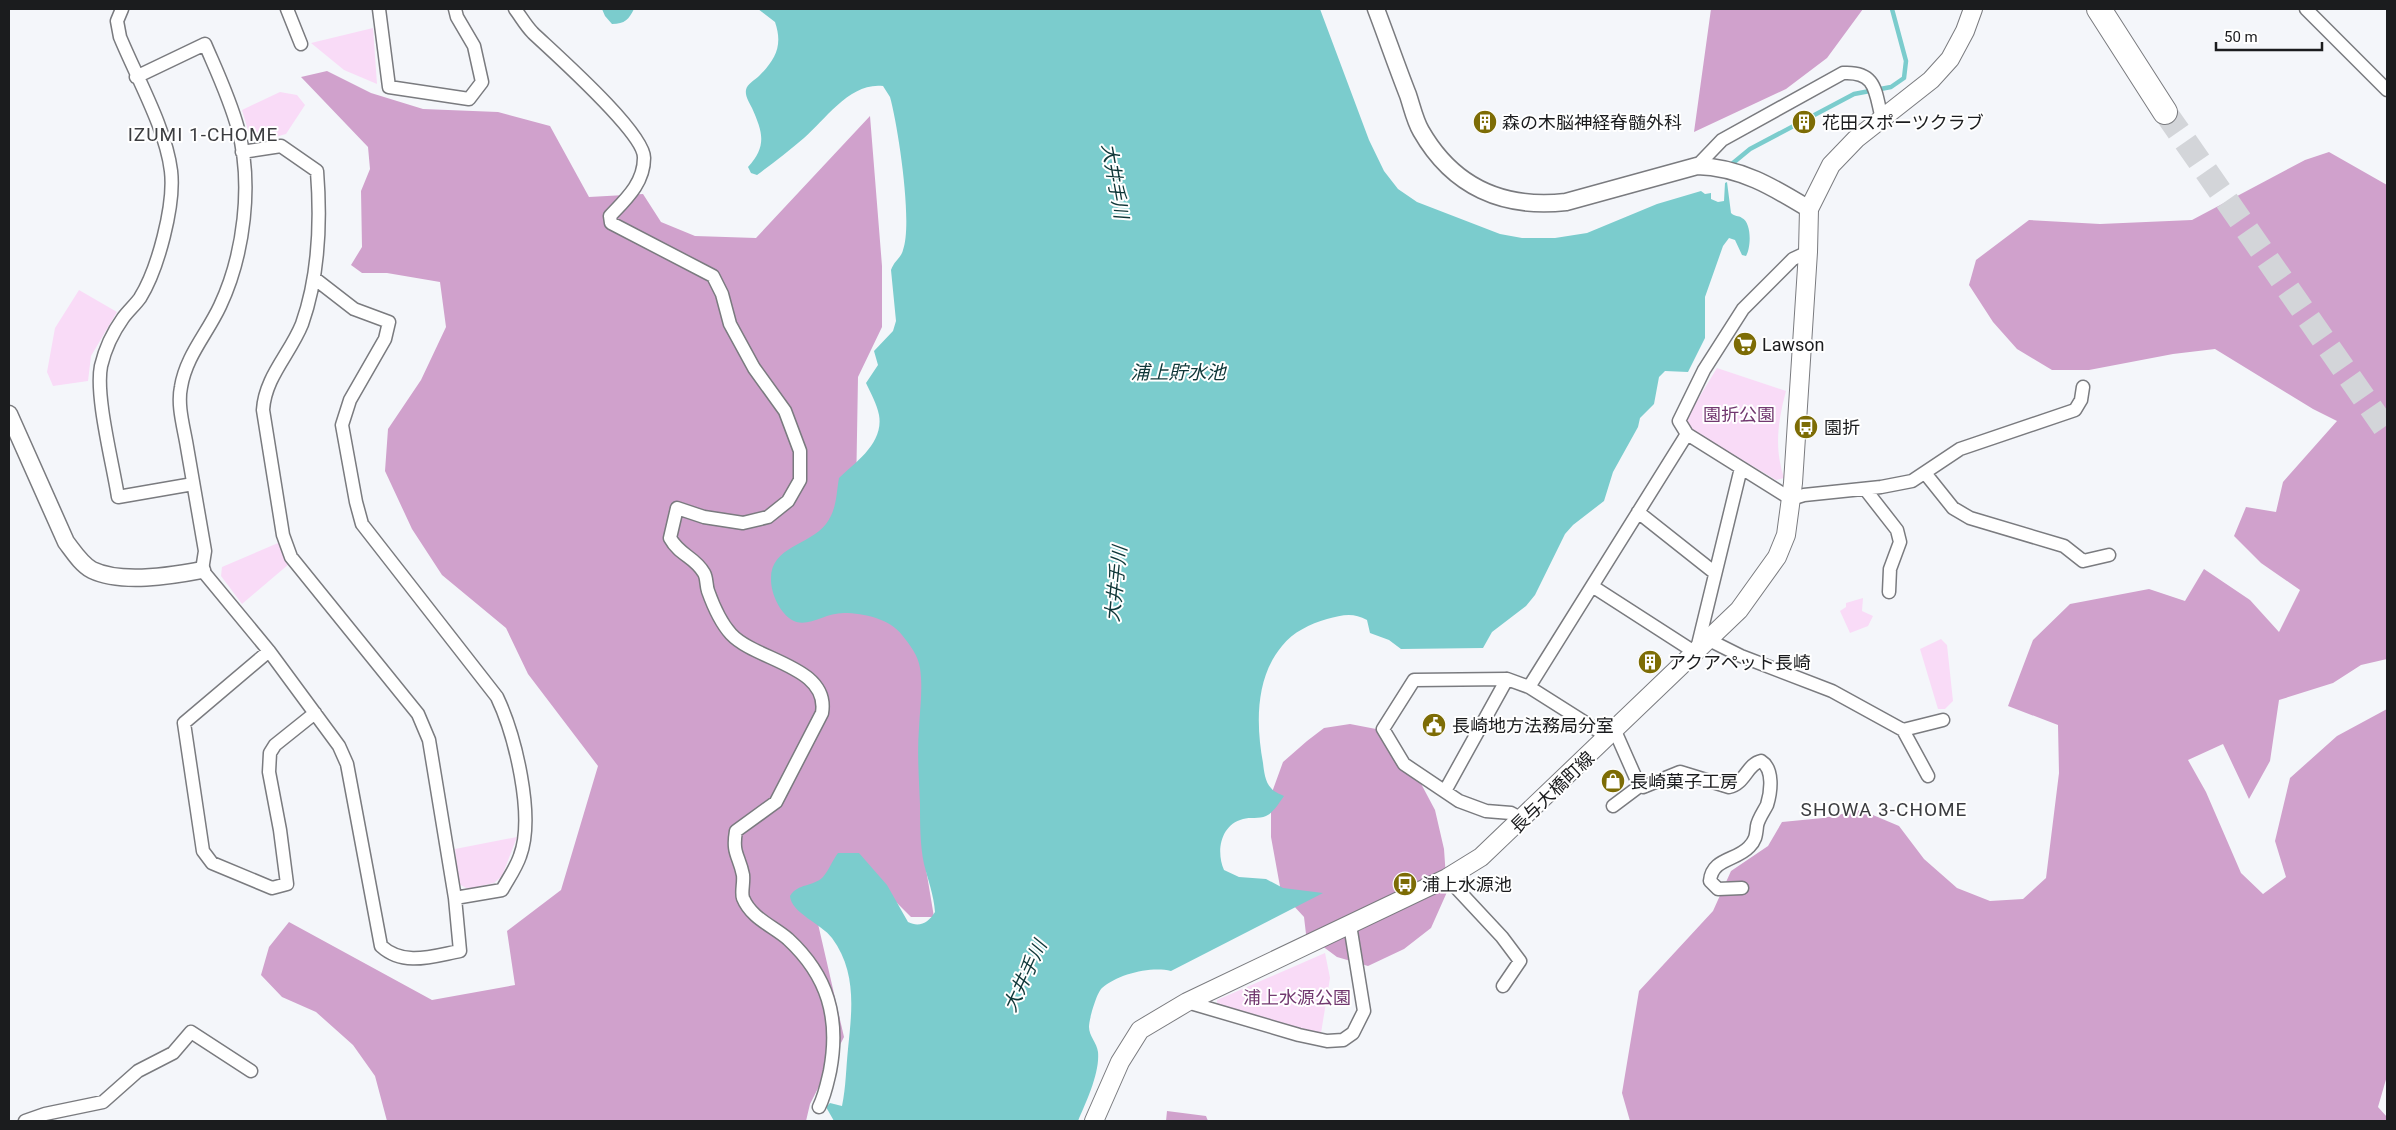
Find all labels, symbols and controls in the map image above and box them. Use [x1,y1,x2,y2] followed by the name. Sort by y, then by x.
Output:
[2216,20,2322,52] scale bar
[2224,28,2258,46] text: 50 m
[1472,109,1498,135] building icon: 森の木脳神経脊髄外科
[1791,109,1817,135] building icon: 花田スポーツクラブ
[1502,112,1682,133] place label: 森の木脳神経脊髄外科
[1822,112,1984,133] place label: 花田スポーツクラブ
[128,123,278,146] district label: IZUMI 1-CHOME
[1097,142,1133,222] water label: 大井手川
[1732,331,1758,357] supermarket icon: Lawson
[1762,334,1825,355] place label: Lawson
[1130,361,1227,384] water label: 浦上貯水池
[1703,404,1775,425] park label: 園折公園
[1793,414,1819,440] bus stop icon: 園折
[1824,417,1860,438] place label: 園折
[1101,543,1132,623] water label: 大井手川
[1637,649,1663,675] building icon: アクアペット長崎
[1668,652,1811,673] place label: アクアペット長崎
[1421,712,1447,738] public building icon: 長崎地方法務局分室
[1452,715,1614,736] place label: 長崎地方法務局分室
[1506,747,1598,837] street label: 長与大橋町線
[1600,768,1626,794] shop icon: 長崎菓子工房
[1630,771,1738,792] place label: 長崎菓子工房
[1801,798,1967,821] district label: SHOWA 3-CHOME
[1392,871,1418,897] bus stop icon: 浦上水源池
[1422,874,1512,895] place label: 浦上水源池
[999,935,1052,1015] water label: 大井手川
[1243,987,1351,1008] park label: 浦上水源公園

